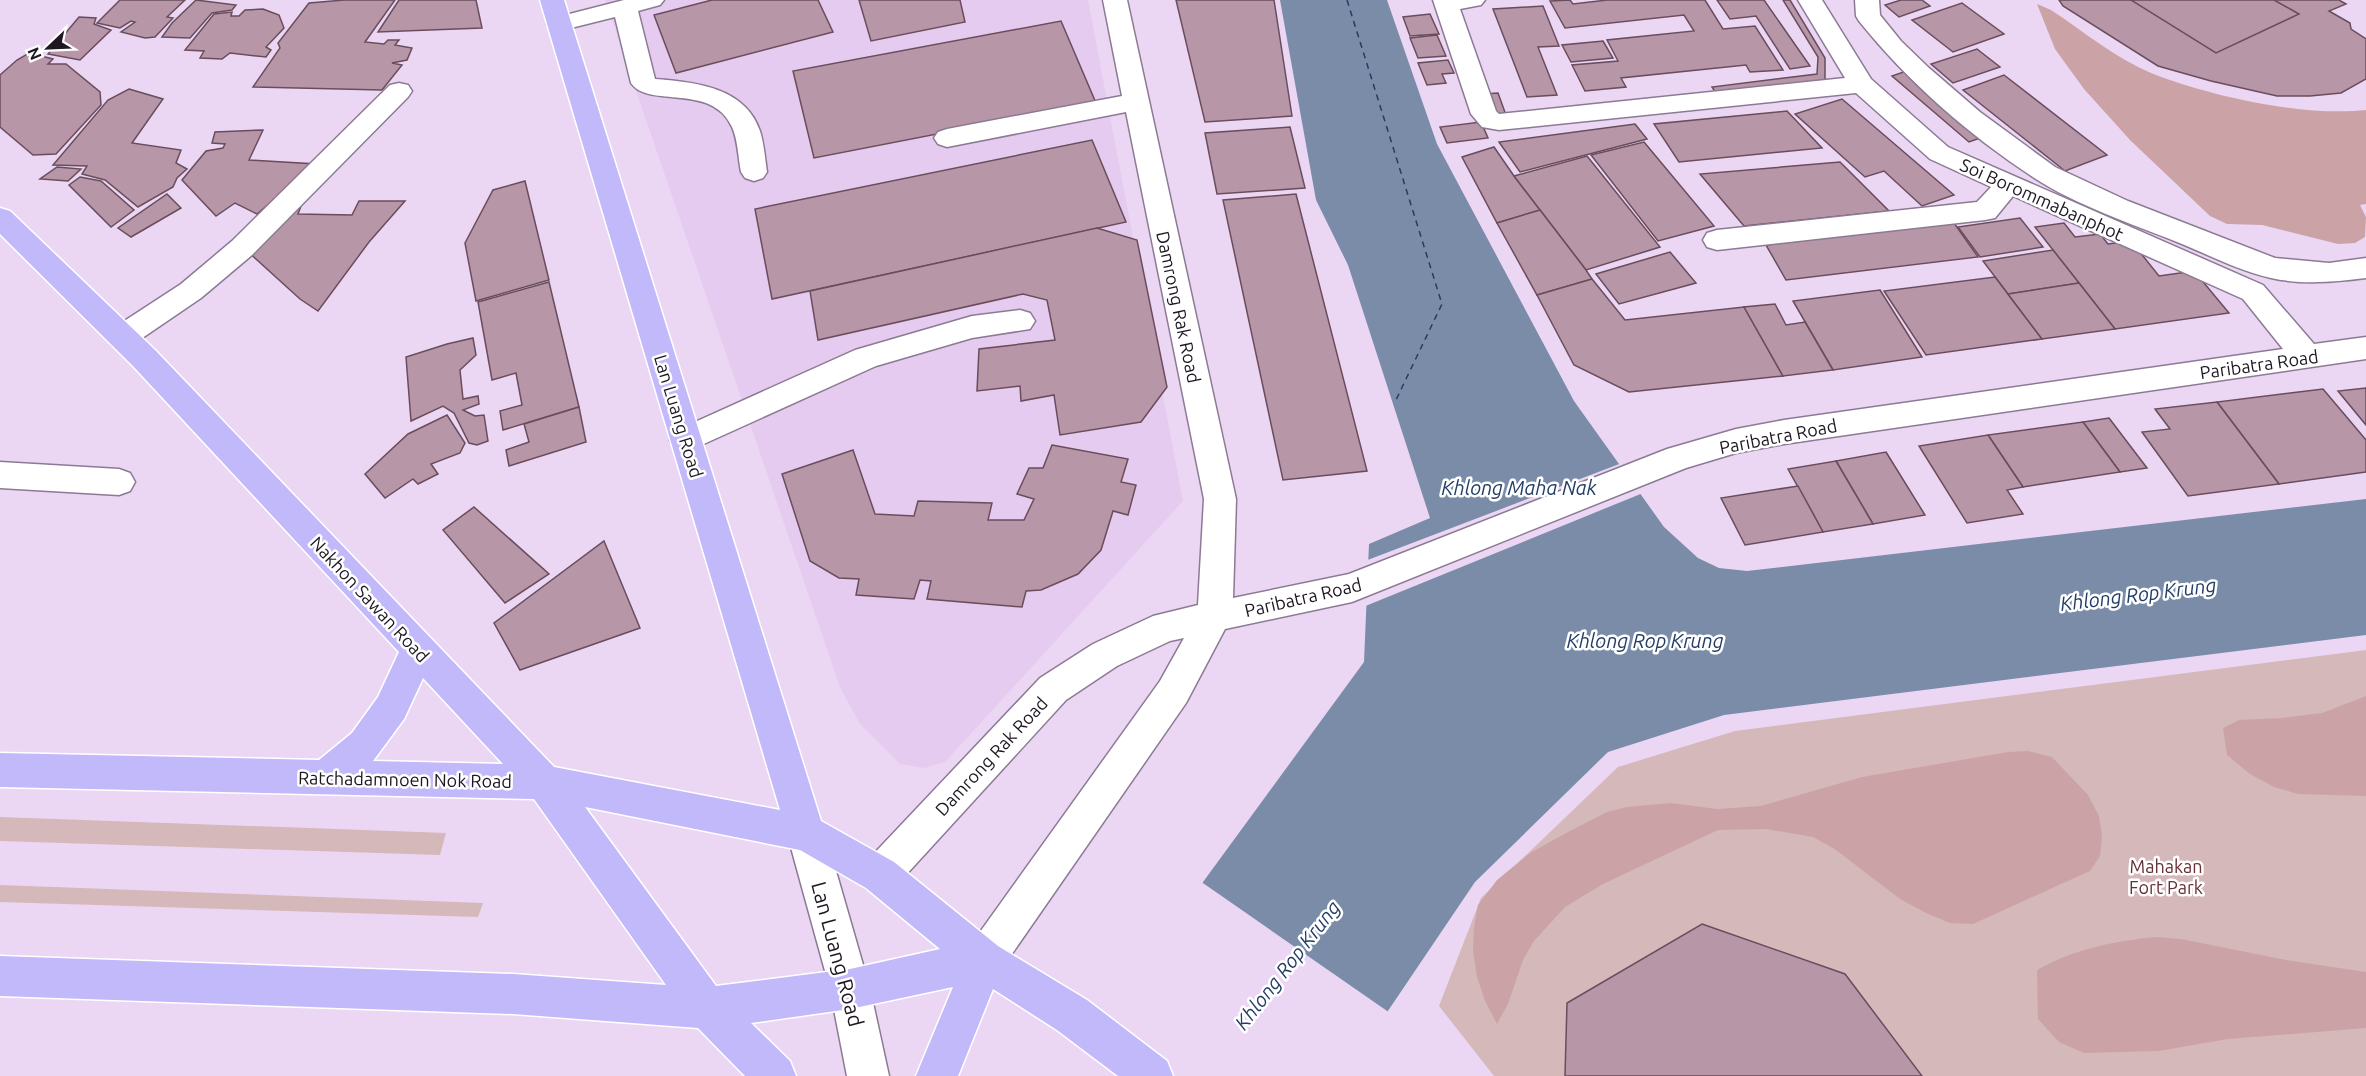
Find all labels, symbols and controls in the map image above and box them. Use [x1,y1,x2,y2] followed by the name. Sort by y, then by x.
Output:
[18,18,78,78] north arrow
[24,45,45,63] text: N
[1957,154,2127,244] street label: Soi Borommabanphot
[1153,229,1205,385] street label: Damrong Rak Road
[2198,346,2320,382] street label: Paribatra Road
[651,352,707,480] street label: Lan Luang Road
[1717,415,1839,457] street label: Paribatra Road
[1441,476,1598,499] water label: Khlong Maha Nak
[307,532,433,666] street label: Nakhon Sawan Road
[2059,573,2218,615] water label: Khlong Rop Krung
[1242,574,1364,620] street label: Paribatra Road
[1566,629,1724,652] water label: Khlong Rop Krung
[931,693,1051,819] street label: Damrong Rak Road
[298,767,512,791] street label: Ratchadamnoen Nok Road
[2129,856,2203,897] park label: Mahakan Fort Park
[807,879,869,1029] street label: Lan Luang Road
[1230,896,1345,1034] water label: Khlong Rop Krung

